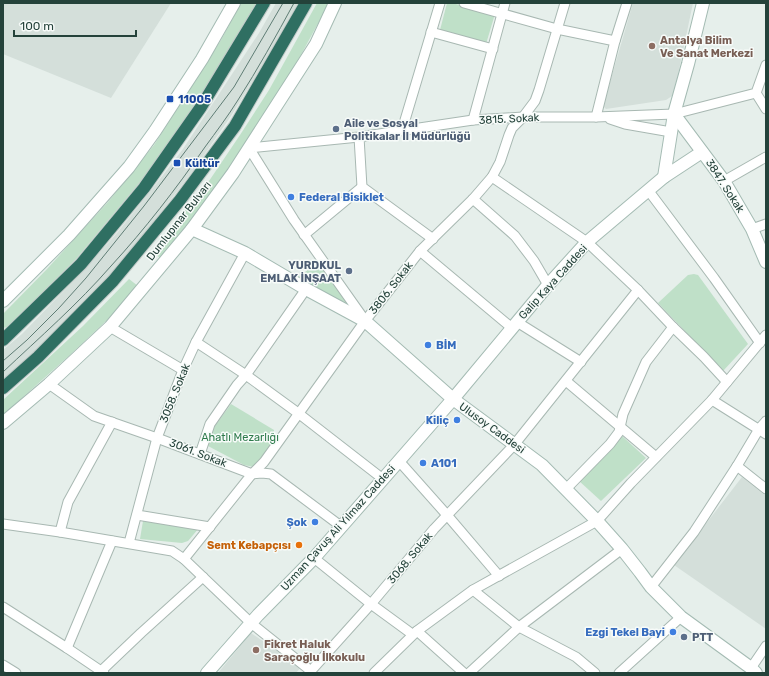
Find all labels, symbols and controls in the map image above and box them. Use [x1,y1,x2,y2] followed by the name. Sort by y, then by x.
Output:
[14,12,136,38] scale bar
[20,19,54,33] text: 100 m
[660,34,753,60] place label: Antalya Bilim Ve Sanat Merkezi
[647,41,657,51] marker: Antalya Bilim Ve Sanat Merkezi
[178,93,211,106] place label: 11005
[165,94,175,104] marker: 11005
[478,111,540,127] street label: 3815. Sokak
[344,117,471,143] place label: Aile ve Sosyal Politikalar İl Müdürlüğü
[331,124,341,134] marker: Aile ve Sosyal Politikalar İl Müdürlüğü
[185,157,219,170] place label: Kültür
[703,157,747,215] street label: 3847. Sokak
[172,158,182,168] marker: Kültür
[144,179,214,263] street label: Dumlupınar Bulvarı
[299,191,384,204] place label: Federal Bisiklet
[286,192,296,202] marker: Federal Bisiklet
[516,242,590,322] street label: Galip Kaya Caddesi
[260,259,341,285] place label: YURDKUL EMLAK İNŞAAT
[366,259,416,317] street label: 3806. Sokak
[344,266,354,276] marker: YURDKUL EMLAK İNŞAAT
[436,339,456,352] place label: BİM
[423,340,433,350] marker: BİM
[157,361,193,425] street label: 3058. Sokak
[457,400,527,456] street label: Ulusoy Caddesi
[426,414,449,427] place label: Kiliç
[452,415,462,425] marker: Kiliç
[201,431,279,444] park label: Ahatlı Mezarlığı
[167,436,229,470] street label: 3061. Sokak
[431,457,457,470] place label: A101
[418,458,428,468] marker: A101
[278,462,398,594] street label: Uzman Çavuş Ali Yılmaz Caddesi
[287,516,308,529] place label: Şok
[310,517,320,527] marker: Şok
[385,529,435,586] street label: 3068. Sokak
[207,539,291,552] place label: Semt Kebapçısı
[294,540,304,550] marker: Semt Kebapçısı
[585,626,665,639] place label: Ezgi Tekel Bayi
[668,627,678,637] marker: Ezgi Tekel Bayi
[692,631,713,644] place label: PTT
[679,632,689,642] marker: PTT
[264,638,365,664] place label: Fikret Haluk Saraçoğlu İlkokulu
[251,645,261,655] marker: Fikret Haluk Saraçoğlu İlkokulu

